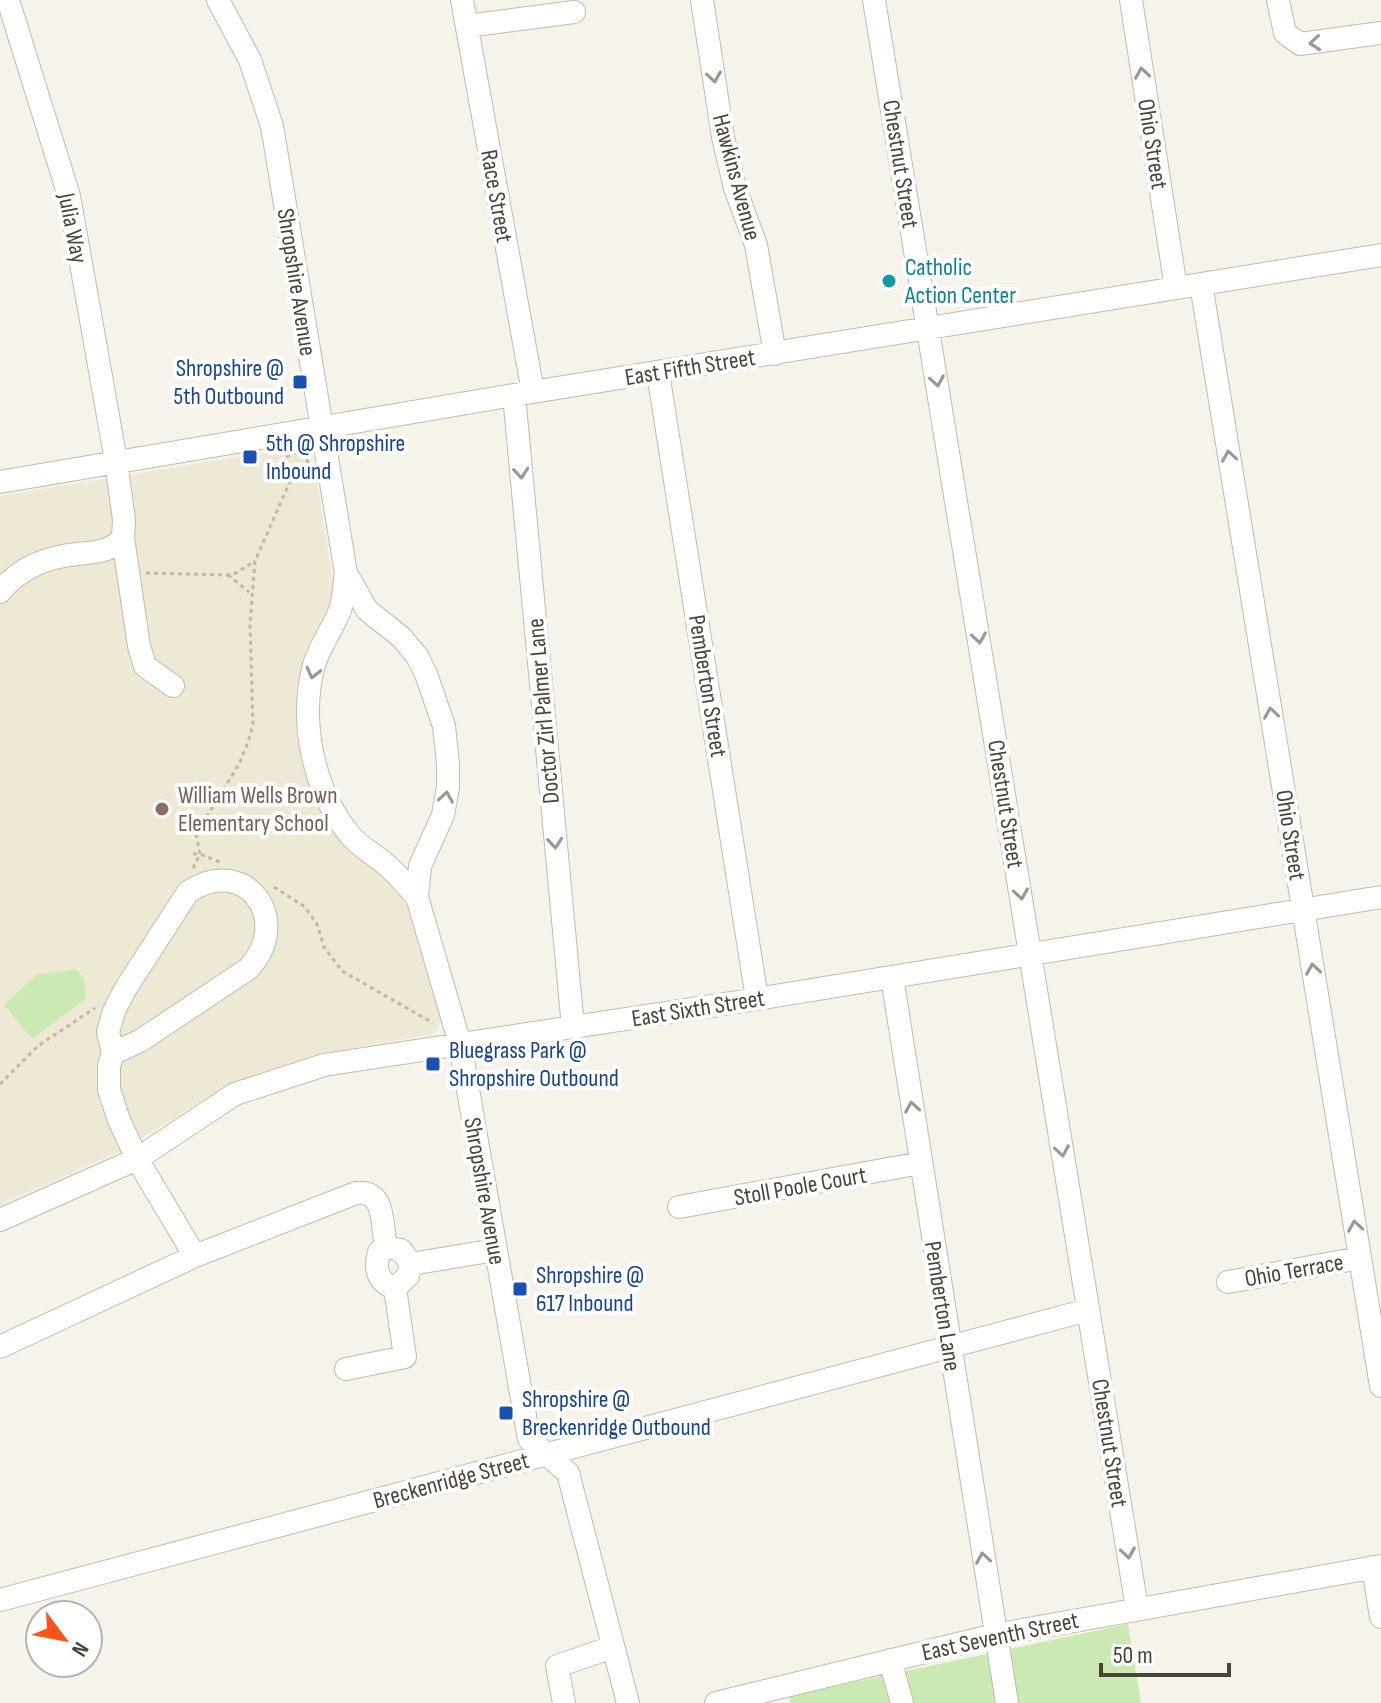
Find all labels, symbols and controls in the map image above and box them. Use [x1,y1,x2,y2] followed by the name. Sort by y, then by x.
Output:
[1308,34,1321,51] one-way arrow
[1134,66,1151,80] one-way arrow
[705,70,722,84] one-way arrow
[1131,97,1174,191] street label: Ohio Street
[876,98,925,230] street label: Chestnut Street
[706,111,767,244] street label: Hawkins Avenue
[474,147,519,245] street label: Race Street
[51,190,93,266] street label: Julia Way
[271,206,322,358] street label: Shropshire Avenue
[904,253,1016,310] place label: Catholic Action Center
[880,272,898,290] marker: Catholic Action Center
[623,343,757,392] street label: East Fifth Street
[174,354,284,411] place label: Shropshire @ 5th Outbound
[291,373,309,391] marker: Shropshire @ 5th Outbound
[927,374,944,388] one-way arrow
[266,429,405,486] place label: 5th @ Shropshire Inbound
[241,448,259,466] marker: 5th @ Shropshire Inbound
[1221,449,1238,463] one-way arrow
[512,467,529,480] one-way arrow
[682,613,733,759] street label: Pemberton Street
[521,617,566,805] street label: Doctor Zirl Palmer Lane
[969,631,986,644] one-way arrow
[305,665,322,679] one-way arrow
[1263,706,1280,719] one-way arrow
[981,738,1030,870] street label: Chestnut Street
[178,781,337,838] place label: William Wells Brown Elementary School
[1269,788,1312,882] street label: Ohio Street
[436,790,453,804] one-way arrow
[153,800,171,818] marker: William Wells Brown Elementary School
[547,837,564,850] one-way arrow
[1011,887,1028,901] one-way arrow
[1305,962,1322,976] one-way arrow
[630,984,767,1033] street label: East Sixth Street
[449,1036,619,1093] place label: Bluegrass Park @ Shropshire Outbound
[424,1055,442,1073] marker: Bluegrass Park @ Shropshire Outbound
[904,1100,921,1114] one-way arrow
[457,1115,512,1267] street label: Shropshire Avenue
[1053,1144,1070,1158] one-way arrow
[732,1161,869,1212] street label: Stoll Poole Court
[1347,1219,1364,1233] one-way arrow
[918,1239,967,1373] street label: Pemberton Lane
[1242,1248,1346,1293] street label: Ohio Terrace
[536,1261,644,1318] place label: Shropshire @ 617 Inbound
[511,1280,529,1298] marker: Shropshire @ 617 Inbound
[1085,1377,1134,1509] street label: Chestnut Street
[522,1385,711,1442] place label: Shropshire @ Breckenridge Outbound
[497,1404,515,1422] marker: Shropshire @ Breckenridge Outbound
[370,1446,532,1515] street label: Breckenridge Street
[1119,1546,1136,1560] one-way arrow
[975,1551,992,1564] one-way arrow
[24,1599,104,1679] north arrow
[919,1606,1081,1667] street label: East Seventh Street
[1101,1627,1229,1677] scale bar
[65,1637,94,1661] text: N
[1113,1641,1153,1670] text: 50 m

